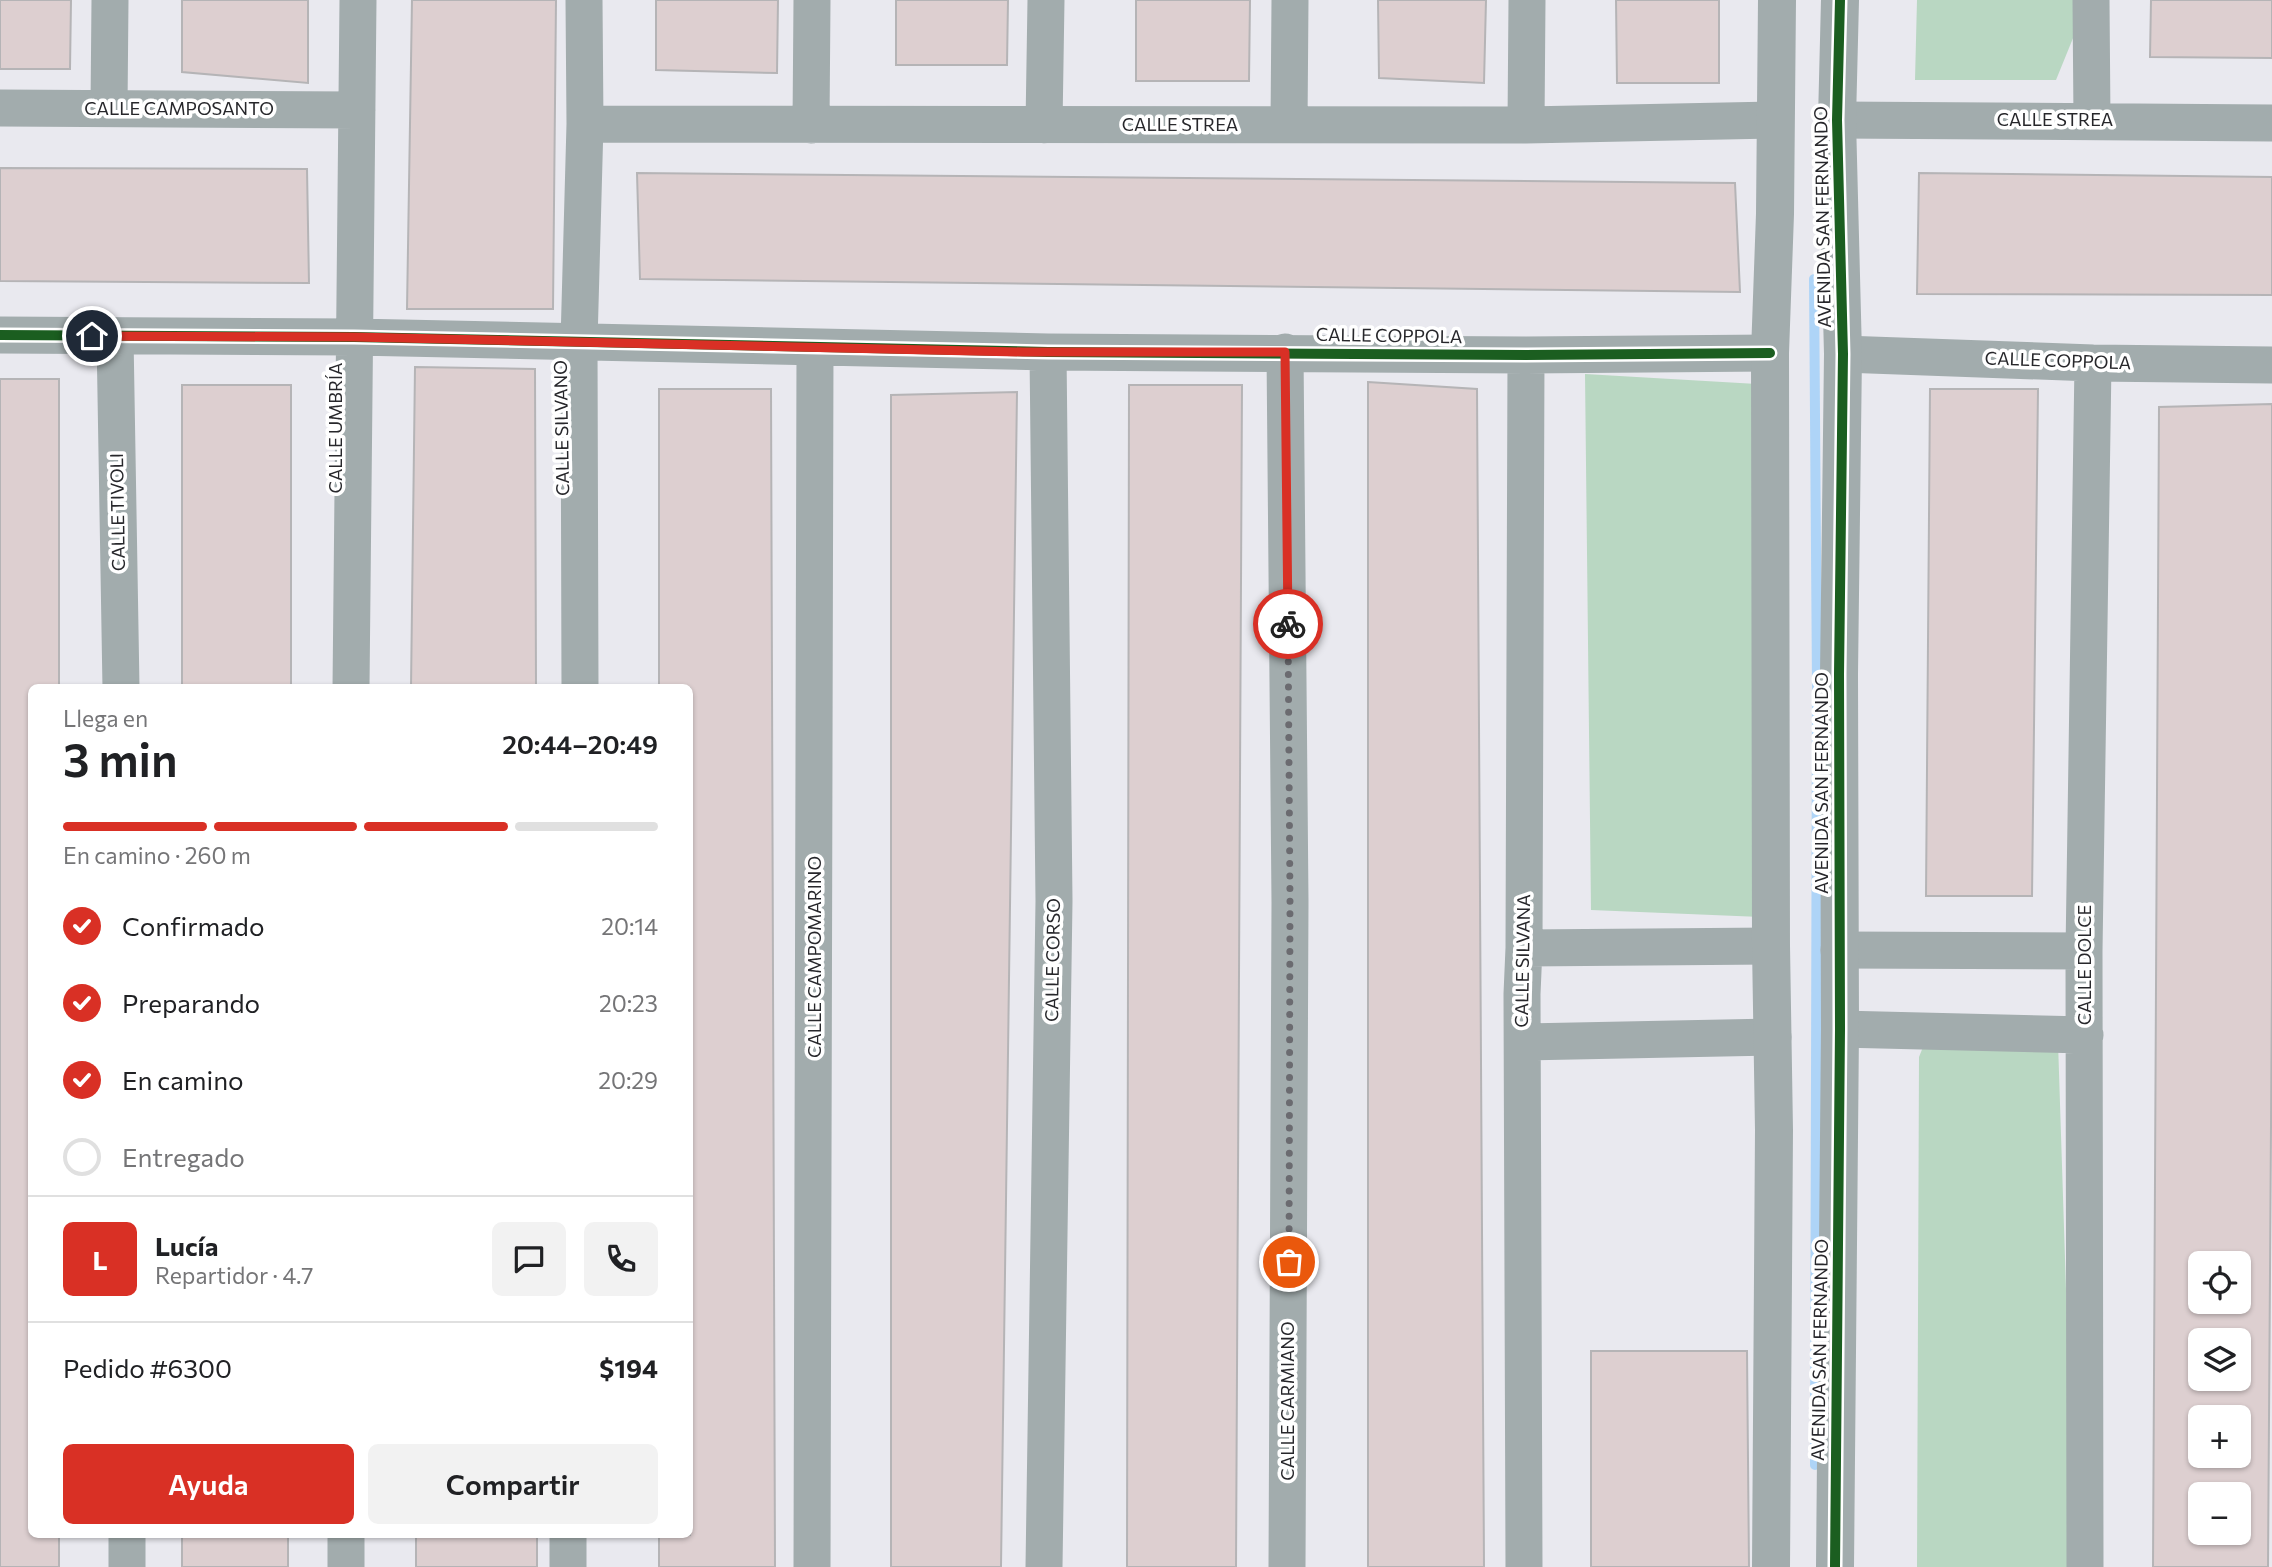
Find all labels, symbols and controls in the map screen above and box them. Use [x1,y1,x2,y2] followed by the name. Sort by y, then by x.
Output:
[84,97,274,119] street label: CALLE CAMPOSANTO
[1809,106,1835,328] street label: AVENIDA SAN FERNANDO
[1997,108,2113,130] street label: CALLE STREA
[1122,113,1238,135] street label: CALLE STREA
[62,306,122,366] pin
[73,317,111,355] icon: home
[1316,323,1462,347] street label: CALLE COPPOLA
[1984,346,2132,374] street label: CALLE COPPOLA
[549,360,573,496] street label: CALLE SILVANO
[324,363,346,493] street label: CALLE UMBRÍA
[105,453,129,571] street label: CALLE TIVOLI
[1253,589,1323,659] courier
[1269,605,1307,643] icon: bike
[1810,672,1832,894] street label: AVENIDA SAN FERNANDO
[63,704,148,732] text: Llega en
[502,728,658,759] text: 20:44–20:49
[63,730,178,786] text: 3 min
[63,841,251,869] text: En camino · 260 m
[803,856,825,1058] street label: CALLE CAMPOMARINO
[1510,894,1534,1028] street label: CALLE SILVANA
[1040,898,1064,1022] street label: CALLE CORSO
[2073,905,2095,1025] street label: CALLE DOLCE
[63,907,101,945] icon: check
[122,910,264,941] text: Confirmado
[601,912,658,940] text: 20:14
[63,984,101,1022] icon: check
[122,987,260,1018] text: Preparando
[599,989,658,1017] text: 20:23
[63,1061,101,1099] icon: check
[122,1064,244,1095] text: En camino
[598,1066,658,1094] text: 20:29
[122,1141,245,1172] text: Entregado
[492,1222,566,1296] button: chat
[584,1222,658,1296] button: phone
[155,1230,218,1261] text: Lucía
[1259,1232,1319,1292] pin
[1806,1239,1832,1461] street label: AVENIDA SAN FERNANDO
[1270,1243,1308,1281] icon: bag
[92,1244,108,1275] text: L
[2188,1251,2251,1545] map controls
[2188,1251,2251,1314] button: locate
[155,1261,313,1289] text: Repartidor · 4.7
[1276,1321,1298,1481] street label: CALLE CARMIANO
[2188,1328,2251,1391] button: layers
[63,1352,232,1383] text: Pedido #6300
[599,1352,658,1383] text: $194
[2188,1405,2251,1468] button: +
[63,1444,354,1524] button: Ayuda
[368,1444,658,1524] button: Compartir
[2188,1482,2251,1545] button: −

